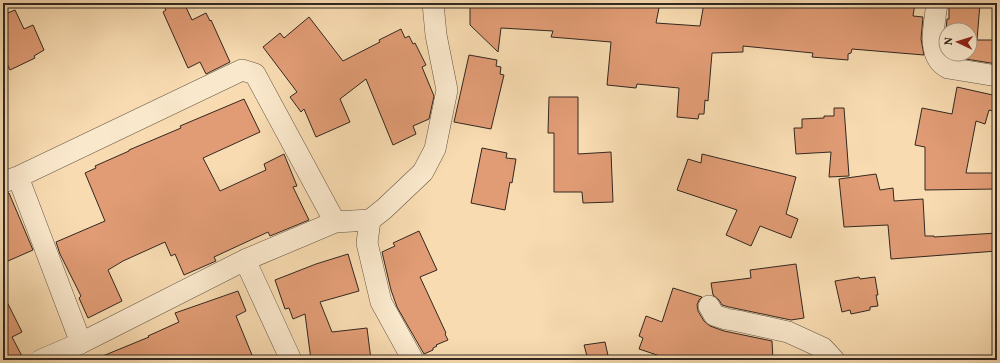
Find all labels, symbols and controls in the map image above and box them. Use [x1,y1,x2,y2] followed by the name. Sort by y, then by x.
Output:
[938,22,978,62] north arrow
[942,37,957,46] text: N

